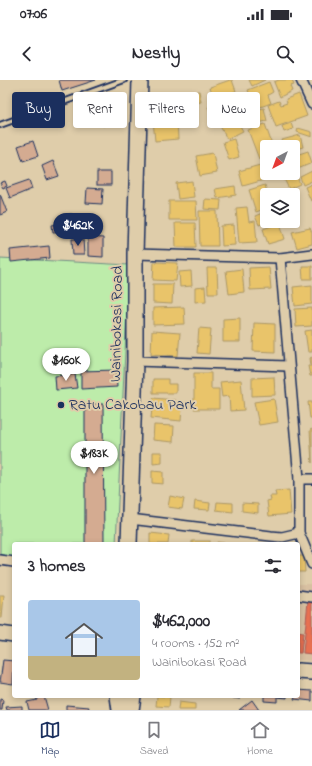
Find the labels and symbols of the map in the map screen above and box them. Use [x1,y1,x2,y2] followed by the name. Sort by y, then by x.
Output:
[260,140,300,180] north arrow
[50,213,106,247] pin: $462K
[104,266,130,382] street label: Wainibokasi Road
[38,348,94,382] pin: $160K
[69,393,197,417] place label: Ratu Cakobau Park
[56,400,66,410] marker: Ratu Cakobau Park
[66,441,122,475] pin: $183K

